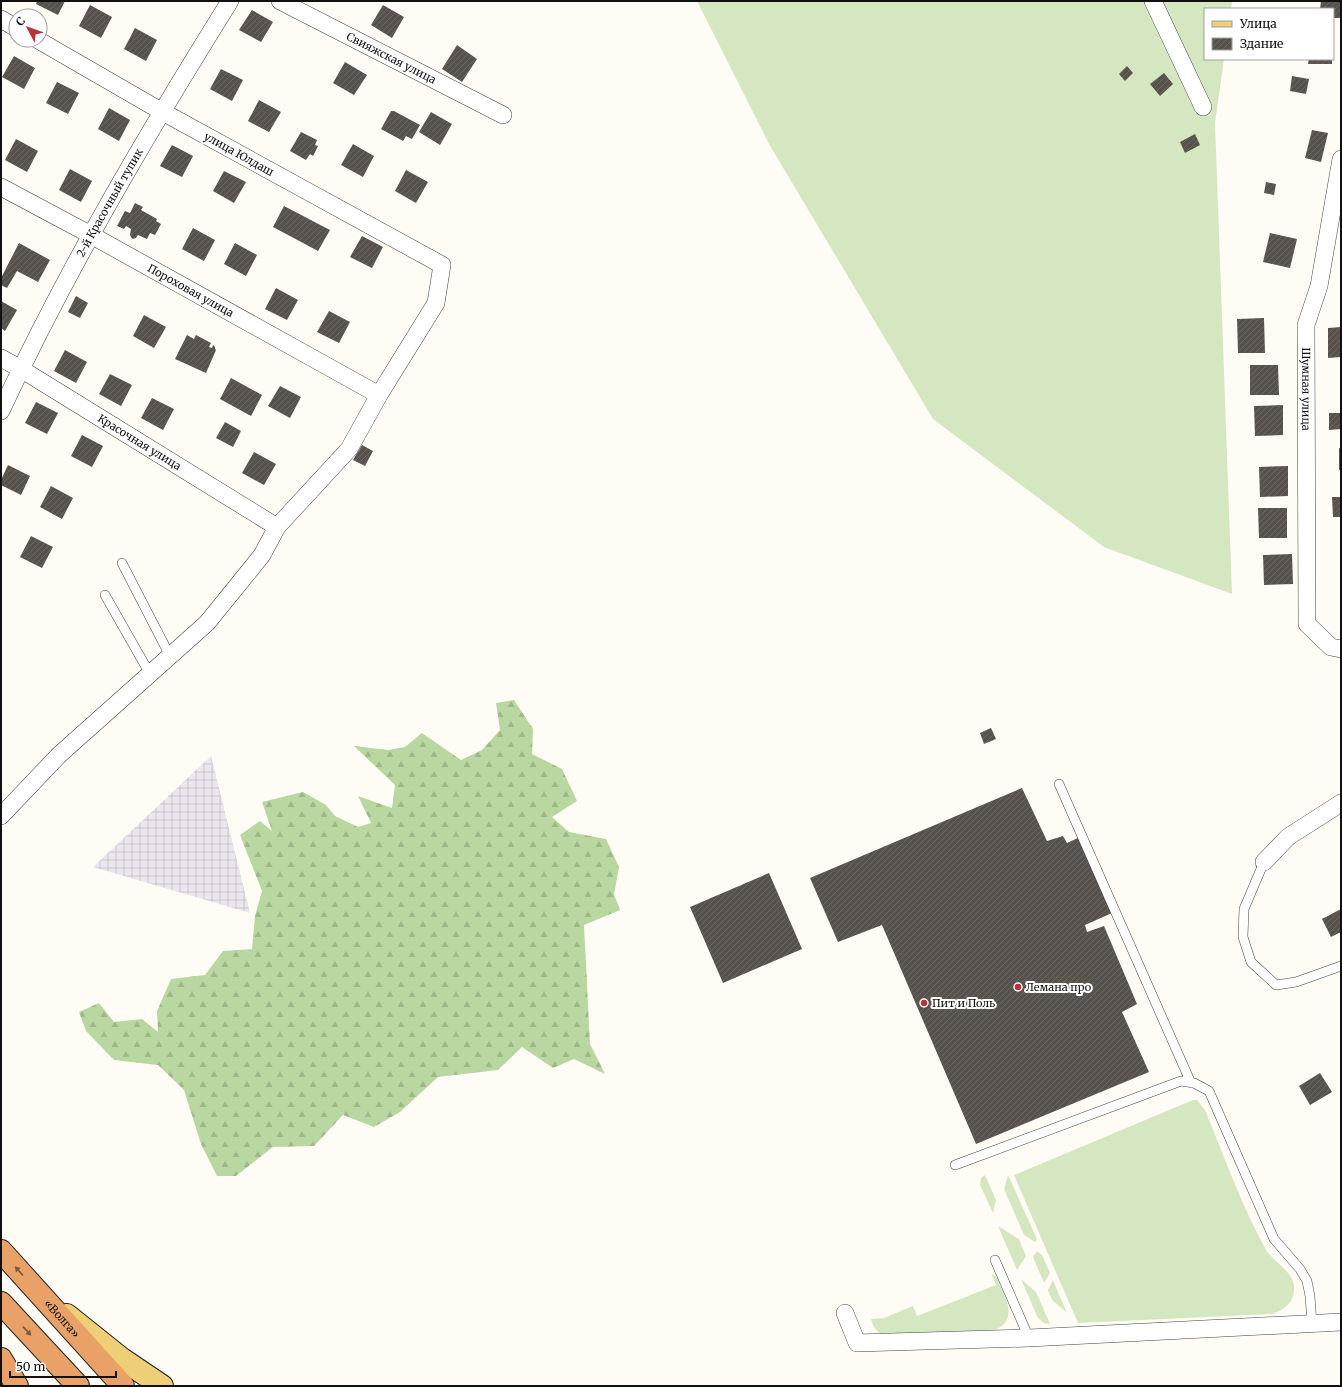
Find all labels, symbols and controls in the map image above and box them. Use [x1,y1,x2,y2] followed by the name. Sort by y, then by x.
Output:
[8,8,48,48] north arrow
[1204,8,1334,60] legend
[13,14,28,29] text: С
[1239,16,1277,31] text: Улица
[344,29,439,87] street label: Свияжская улица
[1240,36,1283,51] text: Здание
[202,129,277,179] street label: улица Юлдаш
[73,146,146,259] street label: 2-й Красочный тупик
[145,261,236,320] street label: Пороховая улица
[1299,347,1313,431] street label: Шумная улица
[95,411,184,473] street label: Красочная улица
[1026,980,1092,994] place label: Лемана про
[1013,982,1023,992] marker: Лемана про
[932,996,995,1010] place label: Пит и Поль
[919,998,929,1008] marker: Пит и Поль
[15,1267,24,1276] one-way arrow
[41,1296,83,1341] street label: «Волга»
[23,1326,32,1336] one-way arrow
[10,1353,116,1379] scale bar
[16,1359,45,1374] text: 50 m

